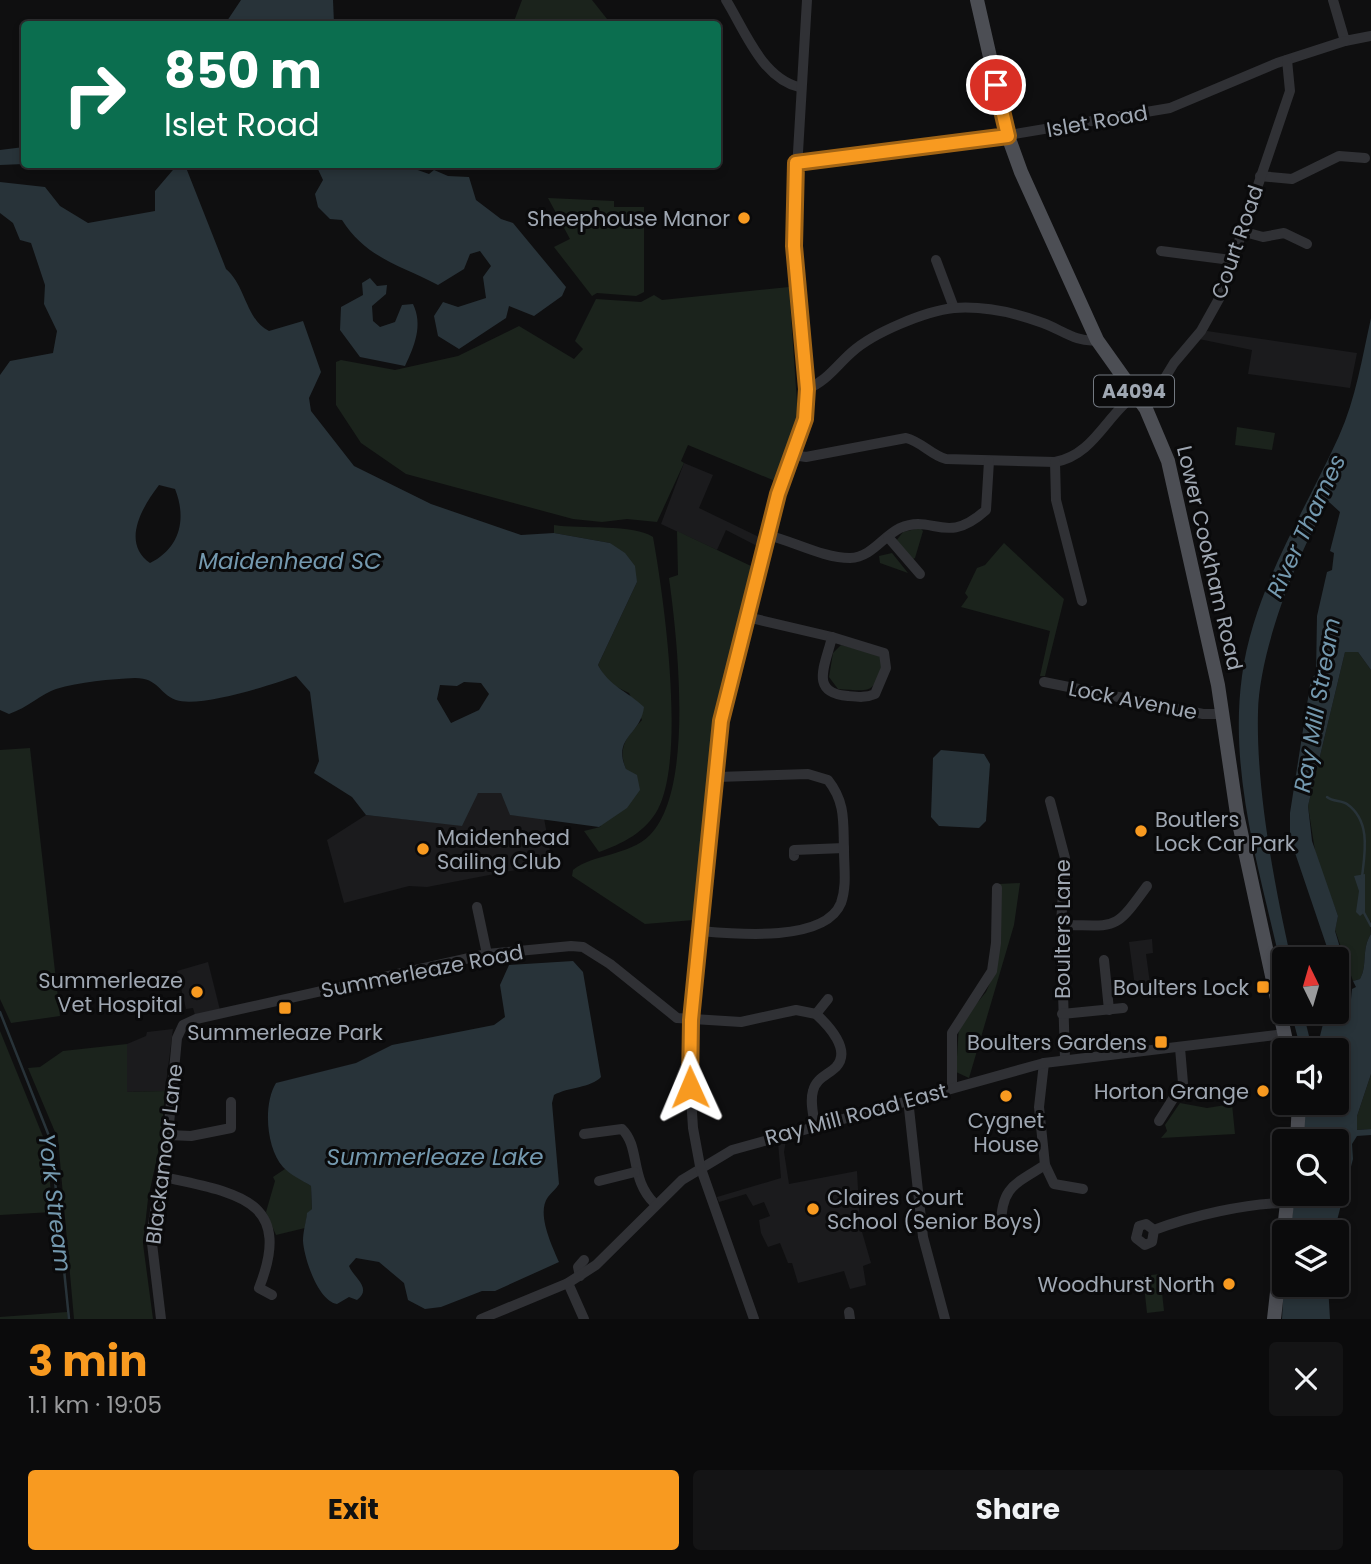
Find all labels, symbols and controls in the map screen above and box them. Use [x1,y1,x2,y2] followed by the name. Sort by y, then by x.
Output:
[164,37,322,105] text: 850 m
[49,49,140,140] icon: right
[966,55,1026,115] pin
[977,66,1015,104] icon: arrive
[1044,98,1150,144] street label: Islet Road
[164,102,320,147] text: Islet Road
[1204,181,1270,303] street label: Court Road
[527,204,730,233] place label: Sheephouse Manor
[736,210,752,226] marker: Sheephouse Manor
[1094,376,1174,406] road number: A4094
[1170,443,1250,673] street label: Lower Cookham Road
[1259,449,1353,603] water label: River Thames
[198,545,382,577] water label: Maidenhead SC
[1286,615,1348,795] water label: Ray Mill Stream
[1066,673,1200,727] street label: Lock Avenue
[1155,805,1296,858] place label: Boutlers Lock Car Park
[437,823,570,876] place label: Maidenhead Sailing Club
[1133,823,1149,839] marker: Boutlers Lock Car Park
[415,841,431,857] marker: Maidenhead Sailing Club
[1048,859,1077,999] street label: Boulters Lane
[319,937,525,1005] street label: Summerleaze Road
[1272,947,1349,1024] north arrow
[1272,947,1349,1297] map controls
[38,966,183,1019] place label: Summerleaze Vet Hospital
[1113,973,1249,1002] place label: Boulters Lock
[1255,979,1271,995] marker: Boulters Lock
[189,984,205,1000] marker: Summerleaze Vet Hospital
[277,1000,293,1016] marker: Summerleaze Park
[187,1018,383,1047] place label: Summerleaze Park
[967,1028,1147,1057] place label: Boulters Gardens
[1153,1034,1169,1050] marker: Boulters Gardens
[1272,1038,1349,1115] button: sound
[653,1050,727,1124] position arrow
[139,1062,189,1246] street label: Blackamoor Lane
[762,1076,950,1152] street label: Ray Mill Road East
[1094,1077,1249,1106] place label: Horton Grange
[1255,1083,1271,1099] marker: Horton Grange
[998,1088,1014,1104] marker: Cygnet House
[968,1106,1044,1159] place label: Cygnet House
[1272,1129,1349,1206] button: search
[31,1132,79,1274] water label: York Stream
[327,1141,543,1173] water label: Summerleaze Lake
[827,1183,1042,1236] place label: Claires Court School (Senior Boys)
[805,1201,821,1217] marker: Claires Court School (Senior Boys)
[1272,1220,1349,1297] button: layers
[1037,1270,1215,1299] place label: Woodhurst North
[1221,1276,1237,1292] marker: Woodhurst North
[28,1332,148,1391] text: 3 min
[1269,1342,1343,1416] button: close
[28,1389,162,1421] text: 1.1 km · 19:05
[28,1470,679,1550] button: Exit
[693,1470,1343,1550] button: Share

